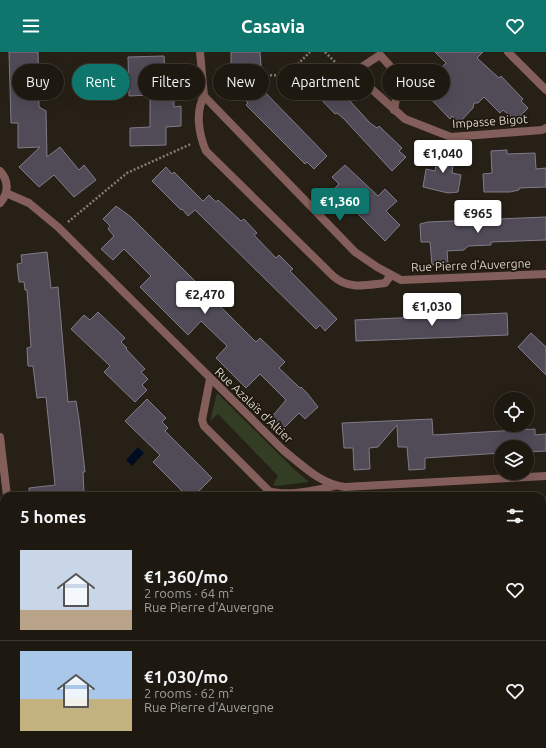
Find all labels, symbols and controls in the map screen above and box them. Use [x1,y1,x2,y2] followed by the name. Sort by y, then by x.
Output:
[20,15,42,37] icon: menu
[504,15,526,37] icon: heart
[241,16,305,36] text: Casavia
[12,64,64,100] chip: Buy
[72,64,130,100] chip: Rent
[138,64,205,100] chip: Filters
[213,64,269,100] chip: New
[277,64,374,100] chip: Apartment
[382,64,450,100] chip: House
[452,112,528,130] street label: Impasse Bigot
[410,140,476,174] pin: €1,040
[423,146,463,160] text: €1,040
[307,188,373,222] pin: €1,360
[320,194,360,208] text: €1,360
[454,200,502,234] pin: €965
[463,206,493,220] text: €965
[411,256,531,274] street label: Rue Pierre d'Auvergne
[172,281,238,315] pin: €2,470
[185,287,225,301] text: €2,470
[399,293,465,327] pin: €1,030
[412,299,452,313] text: €1,030
[213,365,296,446] street label: Rue Azalaïs d'Altier
[494,392,534,480] map controls
[494,392,534,432] button: locate
[494,440,534,480] button: layers
[504,505,526,527] icon: filters
[20,507,86,526] text: 5 homes
[52,566,100,614] icon: home
[144,567,228,586] text: €1,360/mo
[504,579,526,601] icon: heart
[144,586,234,600] text: 2 rooms · 64 m²
[144,600,274,614] text: Rue Pierre d'Auvergne
[52,667,100,715] icon: home
[144,667,228,686] text: €1,030/mo
[504,680,526,702] icon: heart
[144,686,234,700] text: 2 rooms · 62 m²
[144,700,274,714] text: Rue Pierre d'Auvergne

